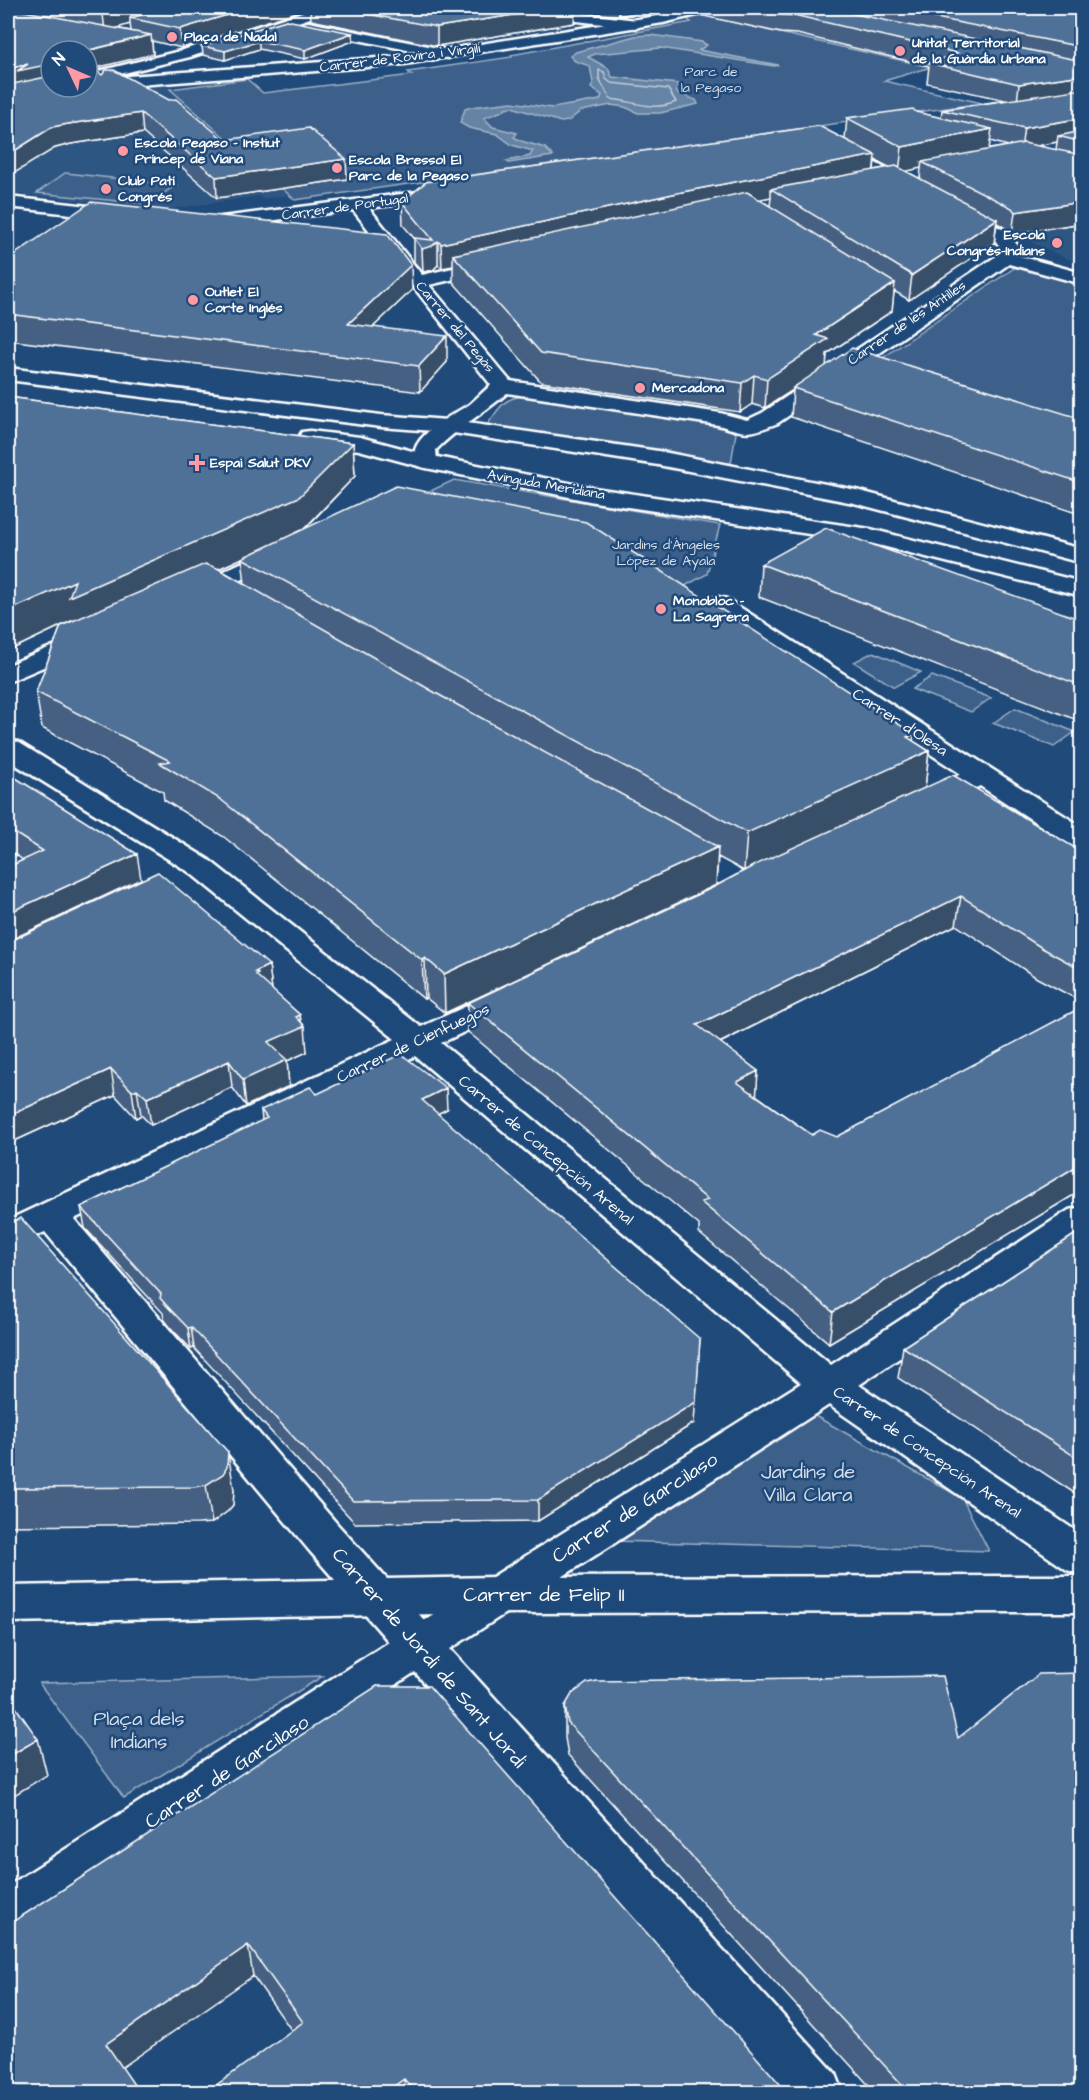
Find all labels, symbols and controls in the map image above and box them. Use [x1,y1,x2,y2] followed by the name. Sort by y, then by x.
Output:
[184,27,277,47] place label: Plaça de Nadal
[165,30,179,44] marker: Plaça de Nadal
[911,33,1047,69] place label: Unitat Territorial de la Guàrdia Urbana
[319,38,481,78] street label: Carrer de Rovira i Virgili
[39,39,99,99] north arrow
[893,44,907,58] marker: Unitat Territorial de la Guàrdia Urbana
[48,48,70,71] text: N
[681,62,741,98] park label: Parc de la Pegaso
[135,133,280,169] place label: Escola Pegaso - Instiut Príncep de Viana
[116,144,130,158] marker: Escola Pegaso - Instiut Príncep de Viana
[349,150,468,187] place label: Escola Bressol El Parc de la Pegaso
[330,161,344,175] marker: Escola Bressol El Parc de la Pegaso
[118,171,175,208] place label: Club Patí Congrés
[99,182,113,196] marker: Club Patí Congrés
[280,188,410,226] street label: Carrer de Portugal
[947,225,1046,262] place label: Escola Congrés-Indians
[1050,236,1064,250] marker: Escola Congrés-Indians
[844,276,970,370] street label: Carrer de les Antilles
[411,277,499,377] street label: Carrer del Pegàs
[205,282,283,319] place label: Outlet El Corte Inglés
[186,293,200,307] marker: Outlet El Corte Inglés
[652,378,725,398] place label: Mercadona
[633,381,647,395] marker: Mercadona
[210,453,311,473] place label: Espai Salut DKV
[188,454,206,472] marker: Espai Salut DKV
[486,465,606,505] street label: Avinguda Meridiana
[612,535,720,571] park label: Jardins d'Ángeles López de Ayala
[673,591,750,628] place label: Monobloc - La Sagrera
[654,602,668,616] marker: Monobloc - La Sagrera
[848,683,952,761] street label: Carrer d'Olesa
[333,998,493,1089] street label: Carrer de Cienfuegos
[454,1070,638,1230] street label: Carrer de Concepción Arenal
[829,1381,1025,1523] street label: Carrer de Concepción Arenal
[547,1446,723,1570] street label: Carrer de Garcilaso
[761,1458,855,1509] park label: Jardins de Villa Clara
[325,1542,533,1774] street label: Carrer de Jordi de Sant Jordi
[463,1581,625,1609] street label: Carrer de Felip II
[93,1705,185,1756] park label: Plaça dels Indians
[139,1708,315,1836] street label: Carrer de Garcilaso

